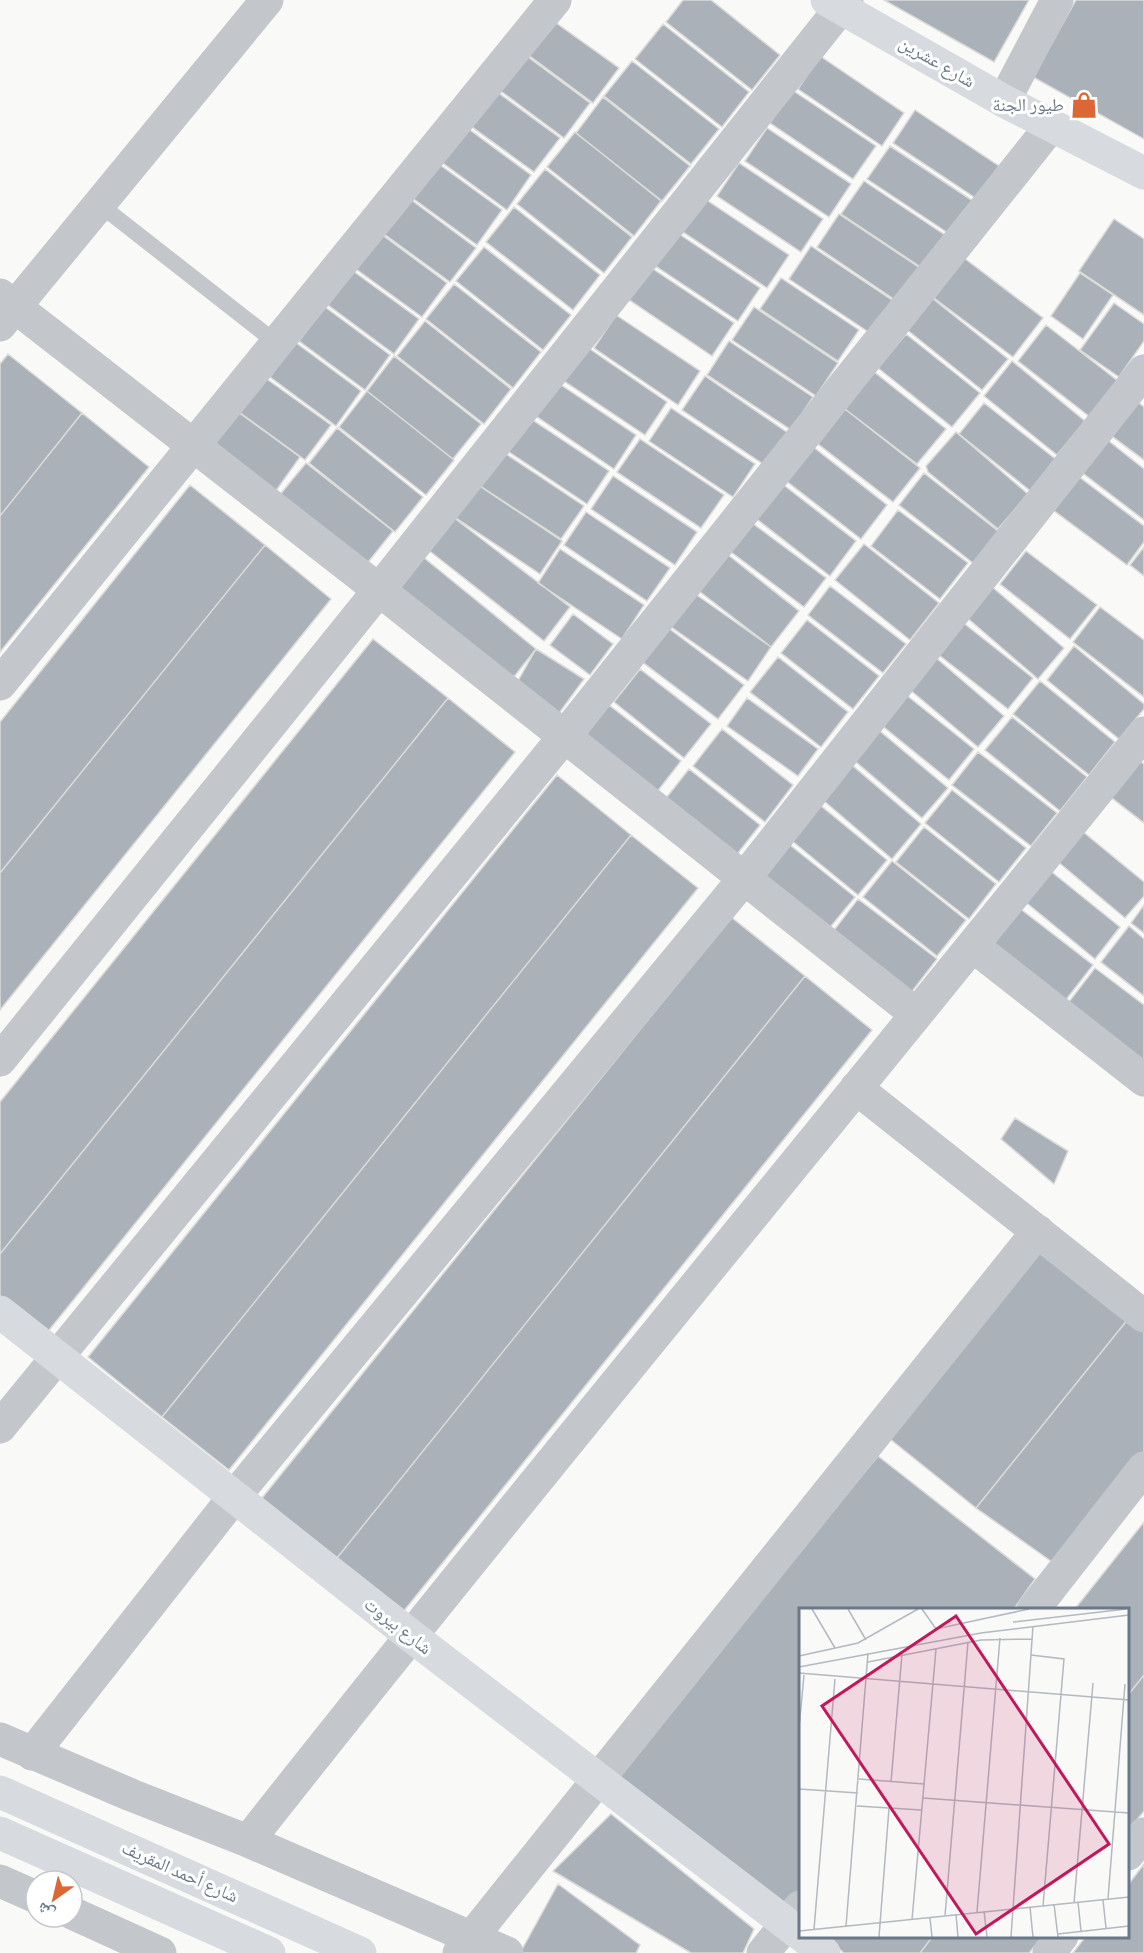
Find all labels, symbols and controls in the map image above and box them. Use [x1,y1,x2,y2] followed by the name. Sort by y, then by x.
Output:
[895,32,979,92] street label: شارع عشرين
[1069,90,1099,120] shop icon: طيور الجنة
[993,94,1064,116] place label: طيور الجنة
[360,1593,436,1659] street label: شارع بيروت
[799,1608,1129,1938] inset map
[118,1837,242,1907] street label: شارع أحمد المقريف
[24,1869,84,1929] north arrow
[34,1898,58,1924] text: ش

